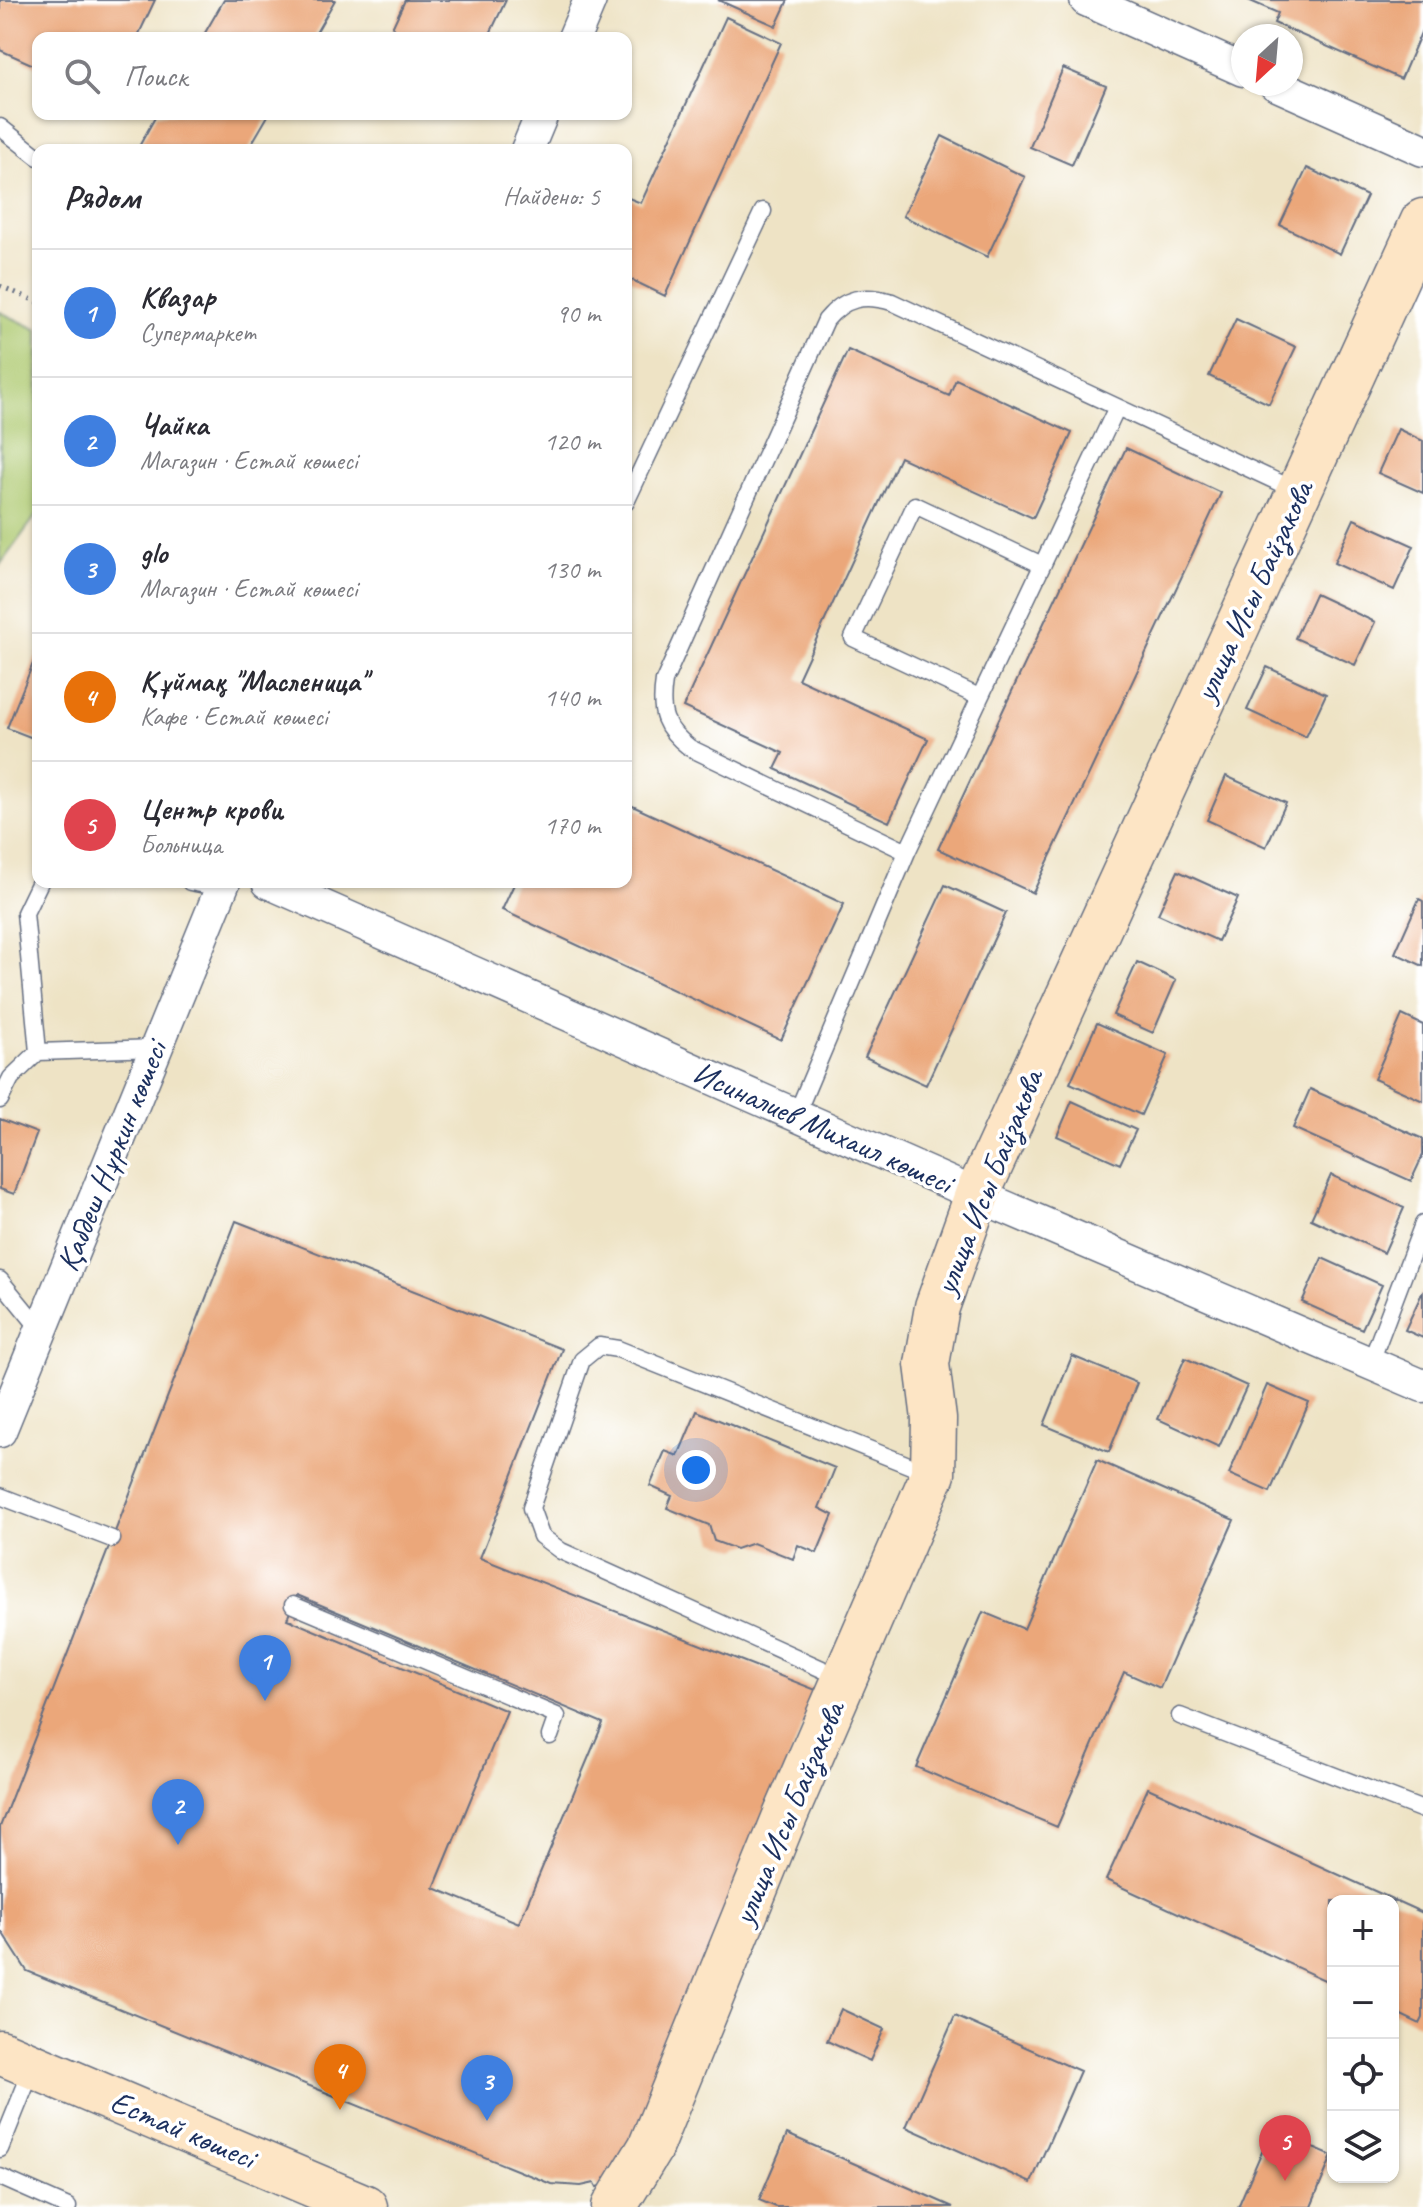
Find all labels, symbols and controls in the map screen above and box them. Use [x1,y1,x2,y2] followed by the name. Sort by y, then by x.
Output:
[1231,24,1303,96] north arrow
[32,32,632,120] search box
[60,54,104,98] icon: search
[124,57,187,95] text: Поиск
[64,175,140,218] text: Рядом
[503,180,600,213] text: Найдено: 5
[140,278,215,316] text: Квазар
[84,297,96,330] text: 1
[556,297,600,330] text: 90 m
[140,316,256,349] text: Супермаркет
[140,406,208,444] text: Чайка
[84,425,96,458] text: 2
[544,425,600,458] text: 120 m
[140,444,358,477] text: Магазин · Естай көшесі
[1184,472,1324,710] street label: улица Исы Байзакова
[140,534,167,572] text: glo
[84,553,96,586] text: 3
[544,553,600,586] text: 130 m
[140,572,358,605] text: Магазин · Естай көшесі
[140,662,367,700] text: Құймақ "Масленица"
[84,681,96,714] text: 4
[544,681,600,714] text: 140 m
[140,700,328,733] text: Кафе · Естай көшесі
[140,790,283,828] text: Центр крови
[84,809,96,842] text: 5
[544,809,600,842] text: 170 m
[140,828,222,861] text: Больница
[47,1031,178,1277] street label: Қабдеш Нұркин көшесі
[687,1052,963,1205] street label: Исиналиев Михаил көшесі
[924,1061,1053,1302] street label: улица Исы Байзакова
[676,1450,716,1490] your location
[239,1635,291,1701] pin: 1
[722,1693,855,1933] street label: улица Исы Байзакова
[152,1779,204,1845] pin: 2
[1327,1895,1399,2183] map controls
[1327,1895,1399,1967] button: +
[1327,1967,1399,2039] button: −
[1327,2039,1399,2111] button: locate
[314,2044,366,2110] pin: 4
[461,2055,513,2121] pin: 3
[104,2081,265,2180] street label: Естай көшесі
[1327,2111,1399,2183] button: layers
[1259,2115,1311,2181] pin: 5

